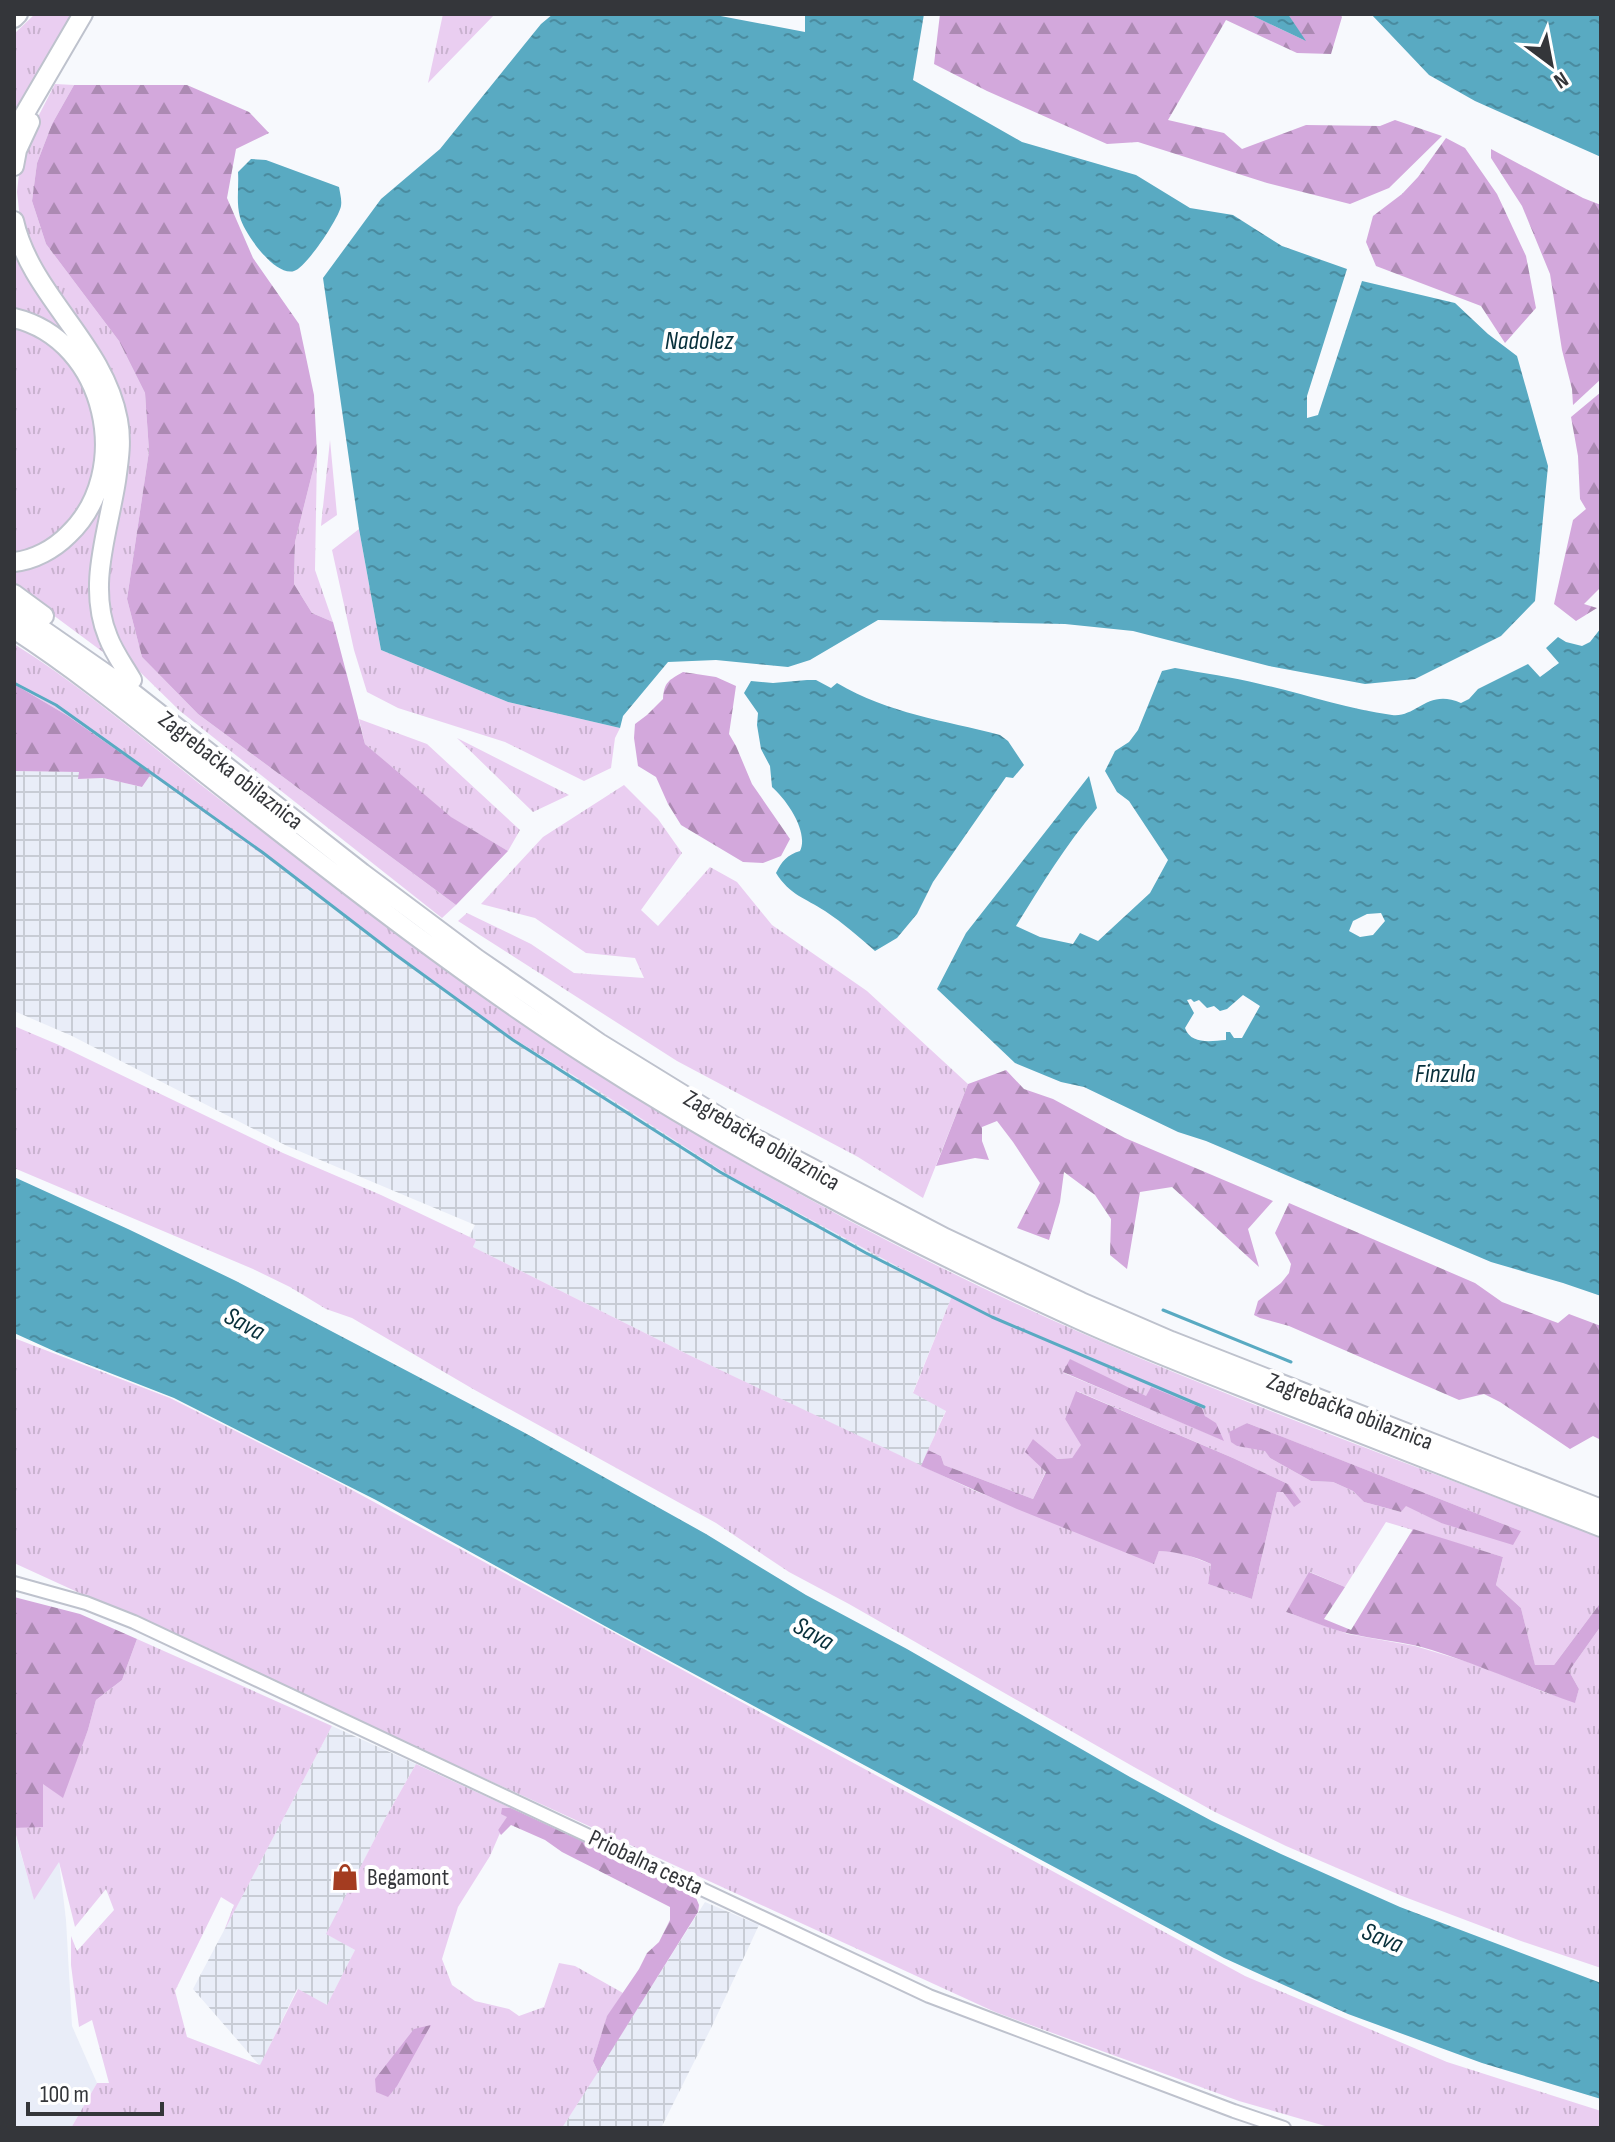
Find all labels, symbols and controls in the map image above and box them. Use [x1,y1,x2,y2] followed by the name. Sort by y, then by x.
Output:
[1511,24,1591,104] north arrow
[1549,65,1573,94] text: N
[665,326,734,357] water label: Nadolez
[153,705,309,836] street label: Zagrebačka obilaznica
[1415,1059,1476,1090] water label: Finzula
[678,1084,845,1197] street label: Zagrebačka obilaznica
[219,1301,270,1348] water label: Sava
[1263,1366,1437,1456] street label: Zagrebačka obilaznica
[788,1611,839,1658] water label: Sava
[584,1823,707,1902] street label: Priobalna cesta
[330,1862,360,1892] shop icon: Begamont
[367,1863,449,1892] place label: Begamont
[1357,1916,1408,1961] water label: Sava
[28,2066,162,2116] scale bar
[40,2080,89,2109] text: 100 m

